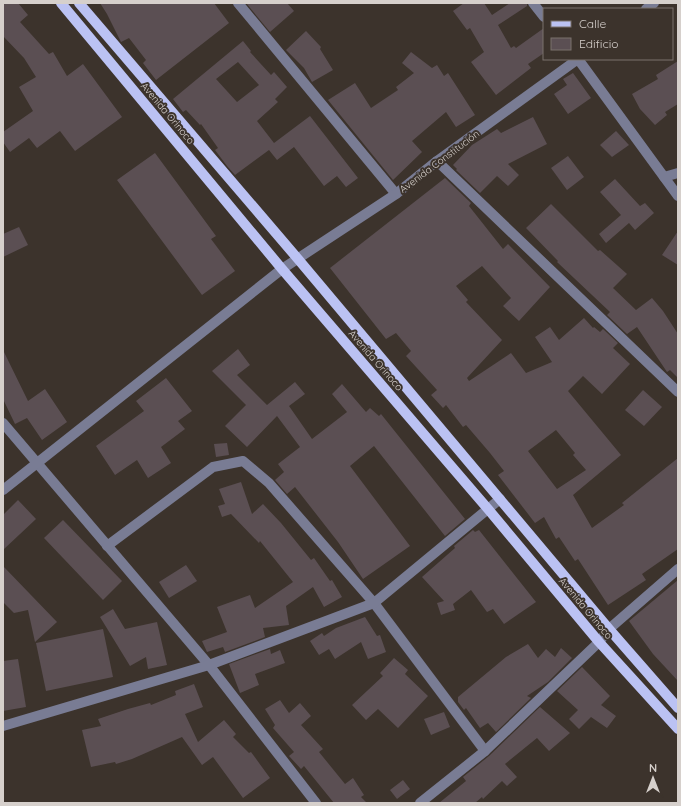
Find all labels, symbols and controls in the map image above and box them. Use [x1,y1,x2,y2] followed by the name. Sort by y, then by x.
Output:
[543,8,673,60] legend
[579,16,607,31] text: Calle
[579,36,619,51] text: Edificio
[138,80,197,147] street label: Avenida Orinoco
[397,127,482,196] street label: Avenida Constitución
[346,327,406,393] street label: Avenida Orinoco
[556,575,615,642] street label: Avenida Orinoco
[633,758,673,798] north arrow
[649,761,657,775] text: N

